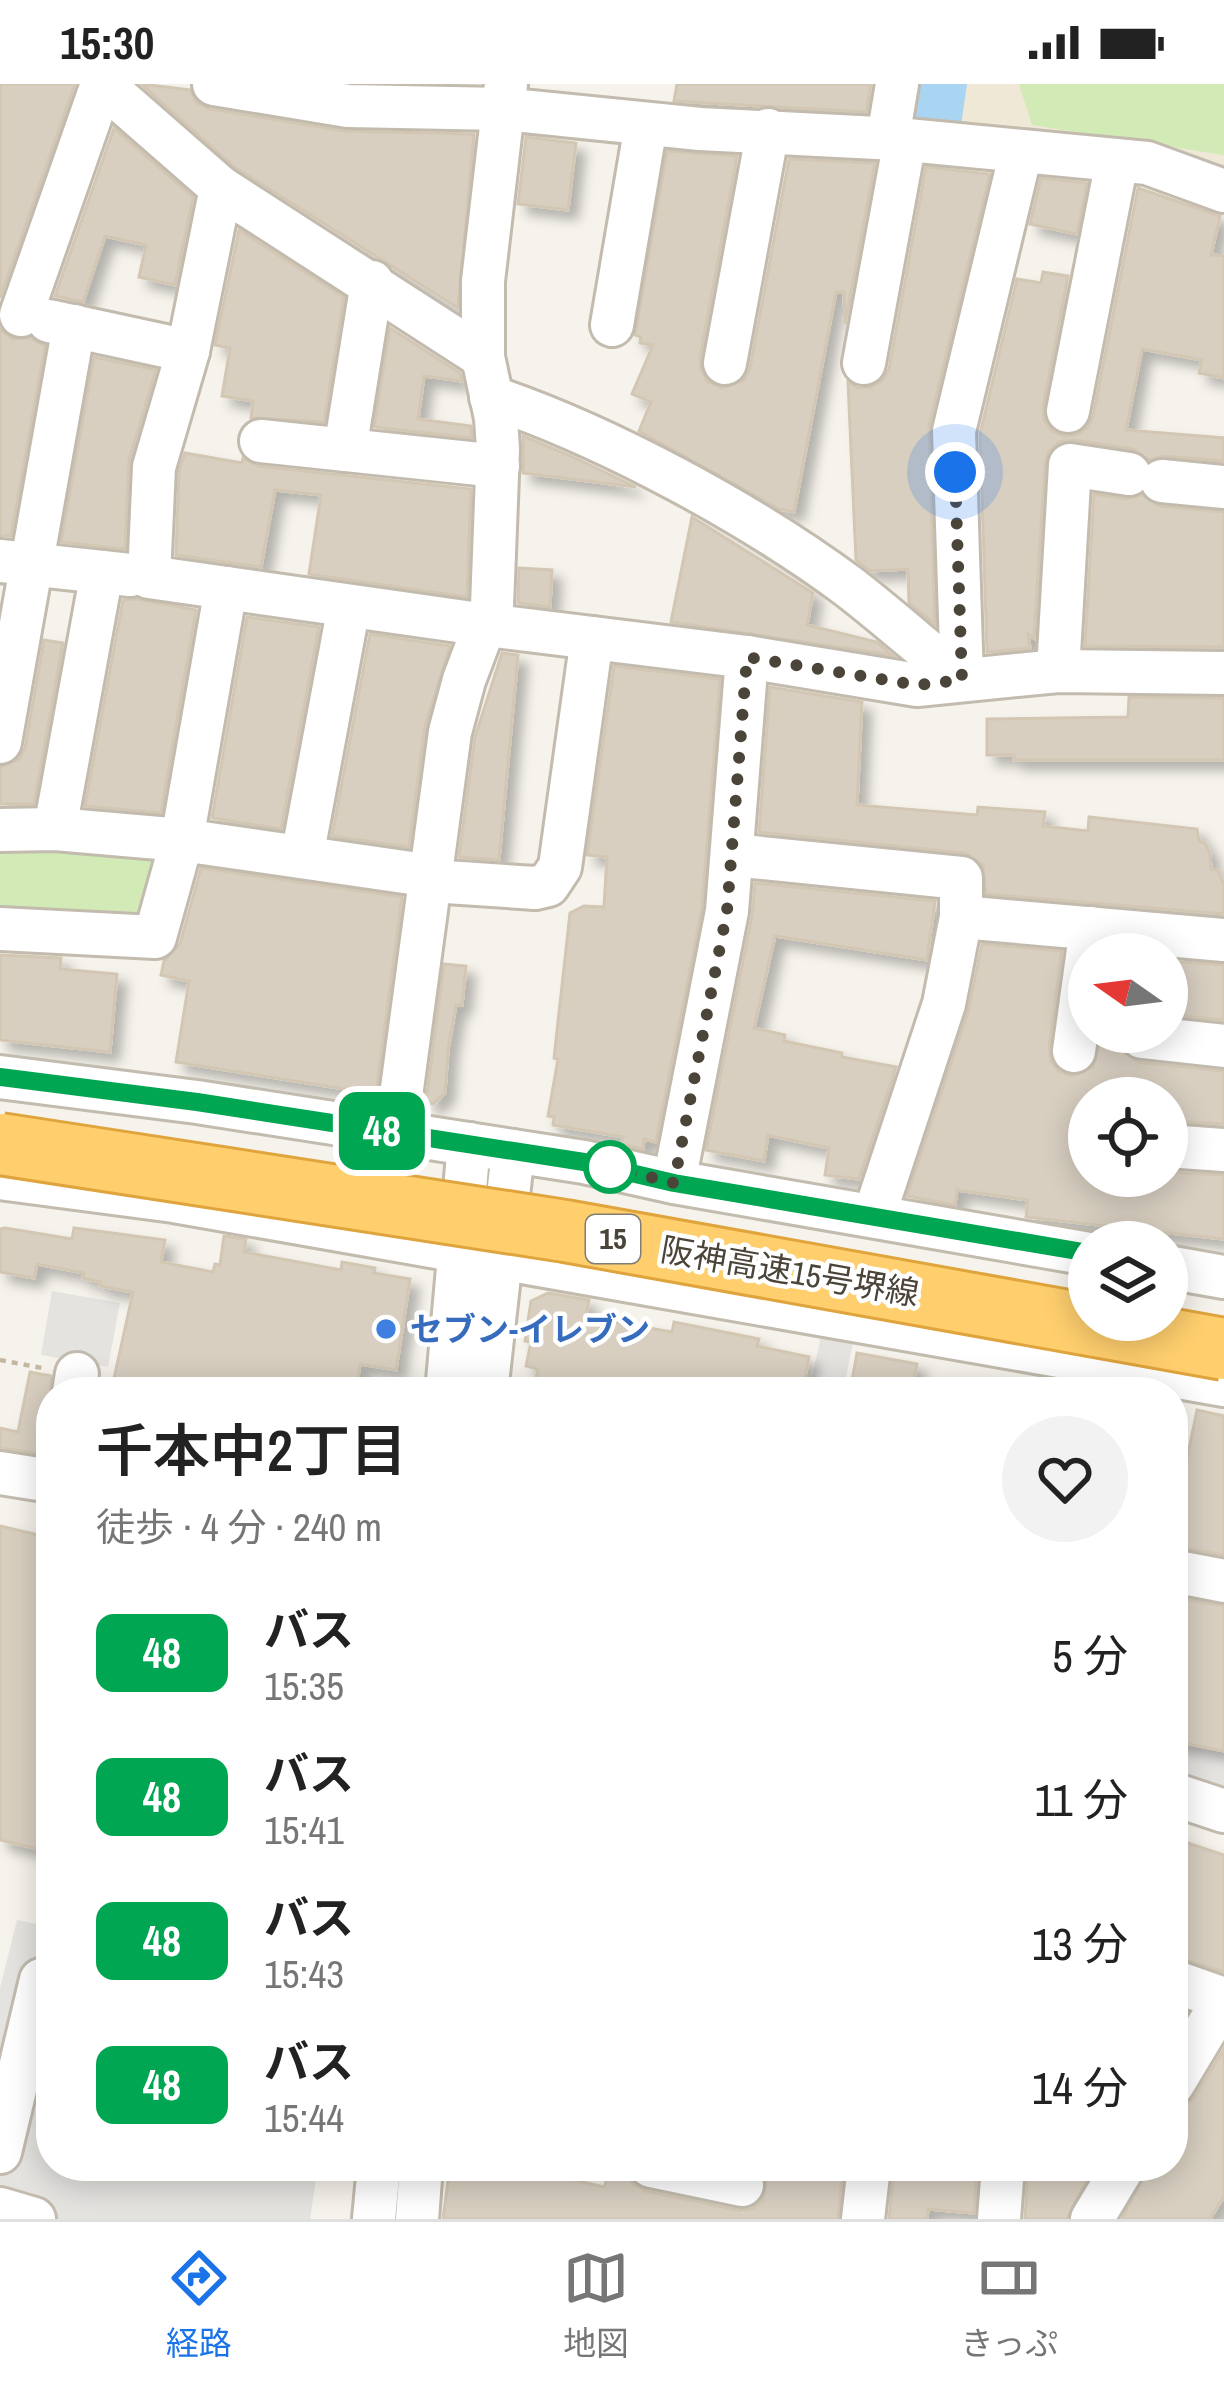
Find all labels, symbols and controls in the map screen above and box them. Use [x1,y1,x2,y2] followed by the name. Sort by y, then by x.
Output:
[60,12,154,73] text: 15:30
[925,442,985,502] your location
[1068,933,1188,1053] north arrow
[1068,933,1188,1341] map controls
[1068,1077,1188,1197] button: locate
[328,1092,436,1170] line badge: 48
[363,1103,401,1159] text: 48
[585,1142,635,1192] unlabelled marker
[586,1215,640,1263] road number: 15
[1068,1221,1188,1341] button: layers
[658,1227,922,1315] street label: 阪神高速15号堺線
[410,1307,650,1351] place label: セブン-イレブン
[373,1316,399,1342] marker: セブン-イレブン
[96,1412,407,1489] text: 千本中2丁目
[1002,1416,1128,1542] button: heart
[96,1501,382,1553] text: 徒歩 · 4 分 · 240 m
[264,1599,354,1660] text: バス
[143,1625,181,1681] text: 48
[1052,1625,1128,1686] text: 5 分
[264,1660,344,1712] text: 15:35
[264,1743,354,1804] text: バス
[143,1769,181,1825] text: 48
[1034,1769,1128,1830] text: 11 分
[264,1804,344,1856] text: 15:41
[264,1887,354,1948] text: バス
[143,1913,181,1969] text: 48
[1032,1913,1128,1974] text: 13 分
[264,1948,344,2000] text: 15:43
[264,2031,354,2092] text: バス
[143,2057,181,2113] text: 48
[1032,2057,1128,2118] text: 14 分
[264,2092,344,2144] text: 15:44
[166,2245,232,2365] tab: 経路
[563,2245,629,2365] tab: 地図
[961,2245,1058,2365] tab: きっぷ

